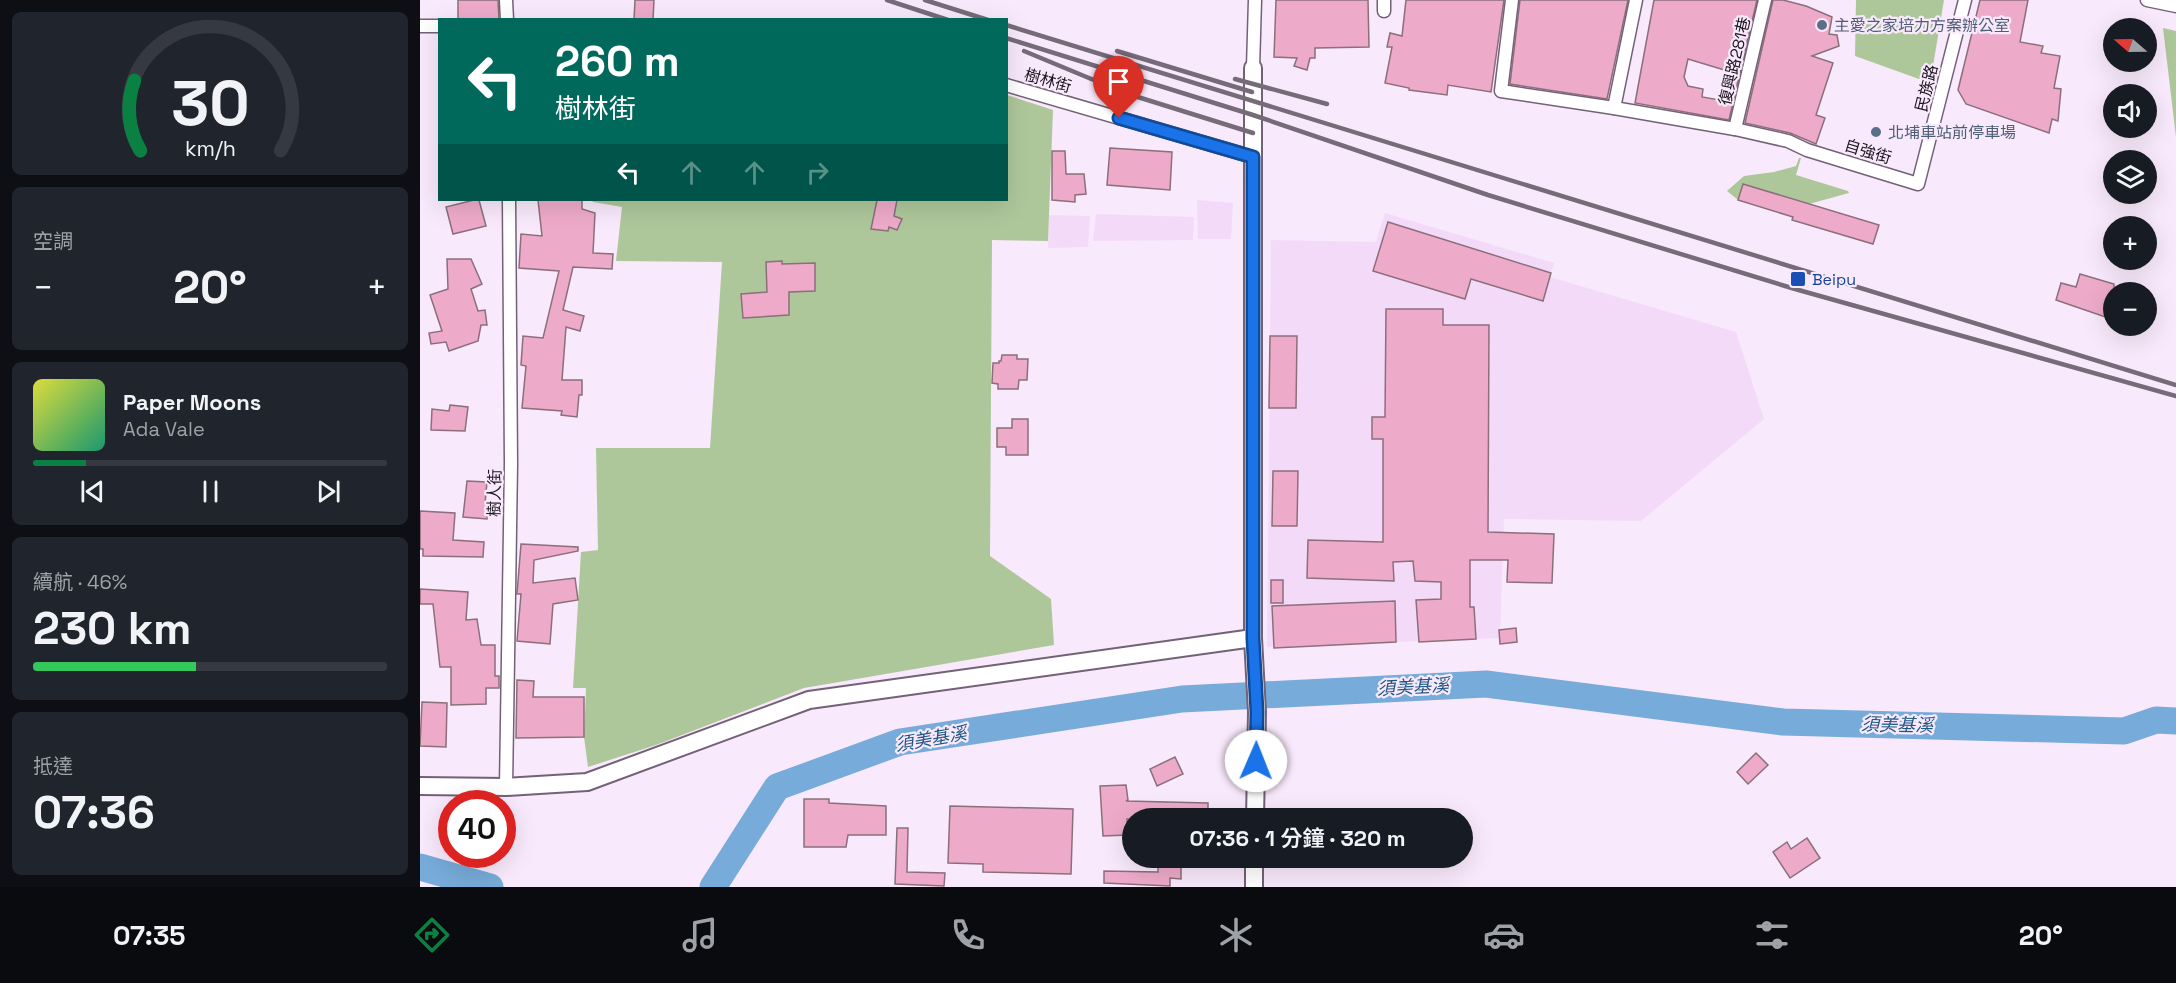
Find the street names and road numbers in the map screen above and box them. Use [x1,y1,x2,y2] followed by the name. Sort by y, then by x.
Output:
[1714,15,1755,107] street label: 復興路281巷
[1910,62,1942,114] street label: 民族路
[1022,64,1074,97] street label: 樹林街
[1842,134,1894,169] street label: 自強街
[484,469,505,517] street label: 樹人街

